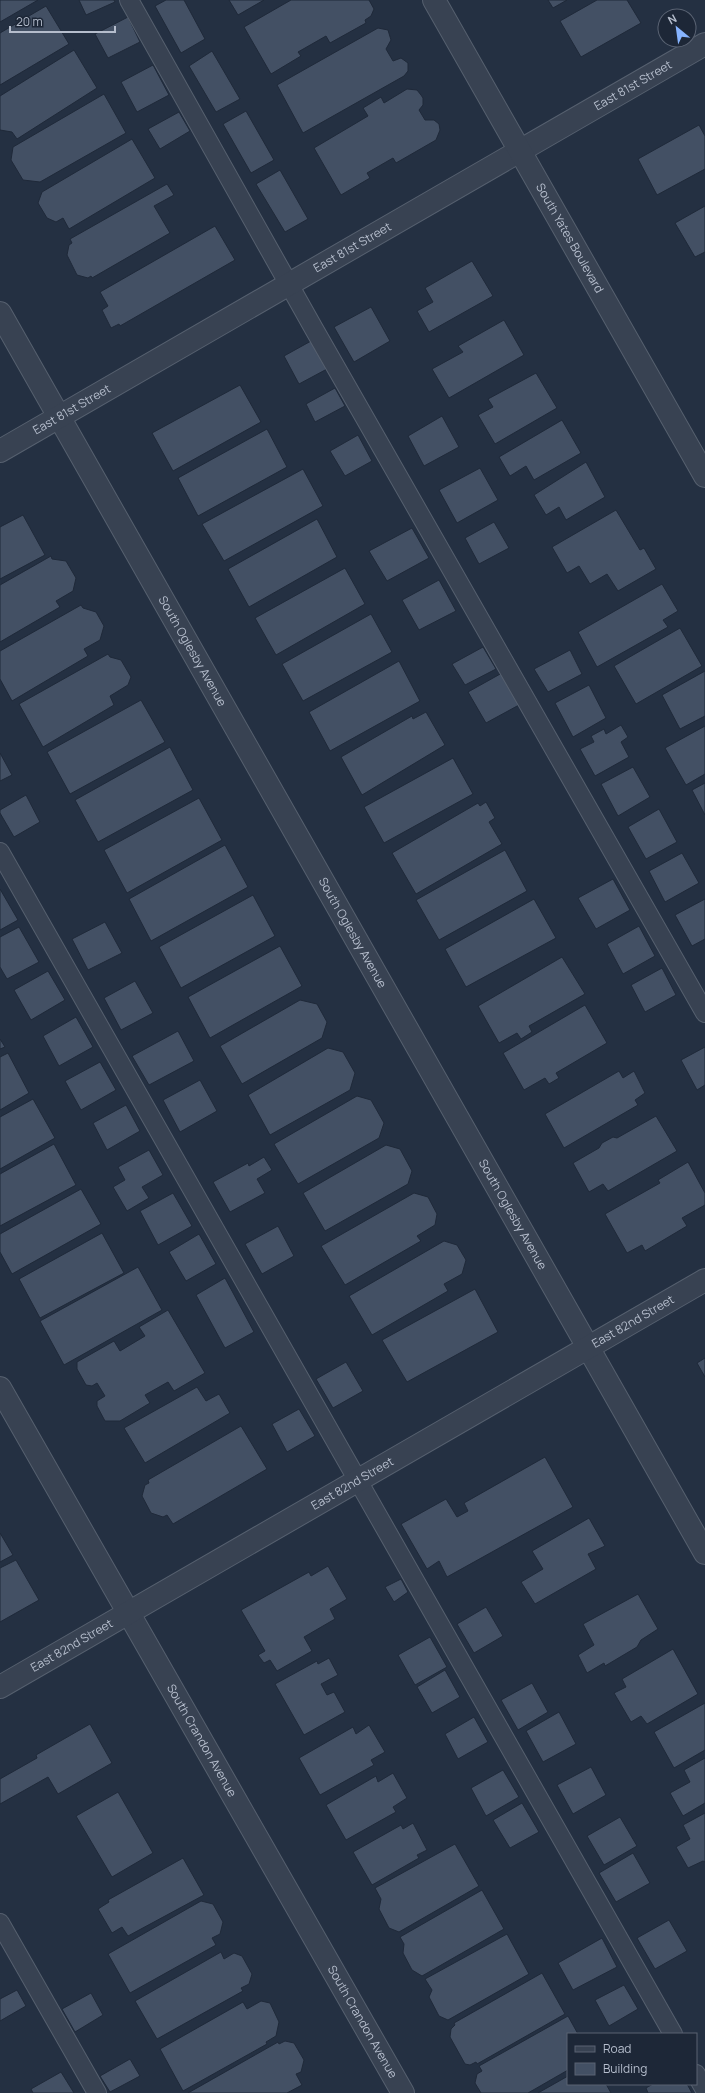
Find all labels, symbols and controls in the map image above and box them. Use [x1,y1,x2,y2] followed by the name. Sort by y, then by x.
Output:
[10,8,115,34] scale bar
[657,8,697,48] north arrow
[665,10,679,27] text: N
[16,13,43,30] text: 20 m
[591,56,675,114] street label: East 81st Street
[532,180,608,296] street label: South Yates Boulevard
[310,218,395,276] street label: East 81st Street
[29,380,114,438] street label: East 81st Street
[155,593,231,709] street label: South Oglesby Avenue
[315,874,391,991] street label: South Oglesby Avenue
[475,1156,551,1273] street label: South Oglesby Avenue
[588,1290,677,1352] street label: East 82nd Street
[308,1452,397,1514] street label: East 82nd Street
[27,1614,116,1676] street label: East 82nd Street
[163,1681,241,1800] street label: South Crandon Avenue
[324,1962,402,2081] street label: South Crandon Avenue
[567,2033,697,2085] legend
[603,2040,631,2057] text: Road
[603,2060,647,2077] text: Building

